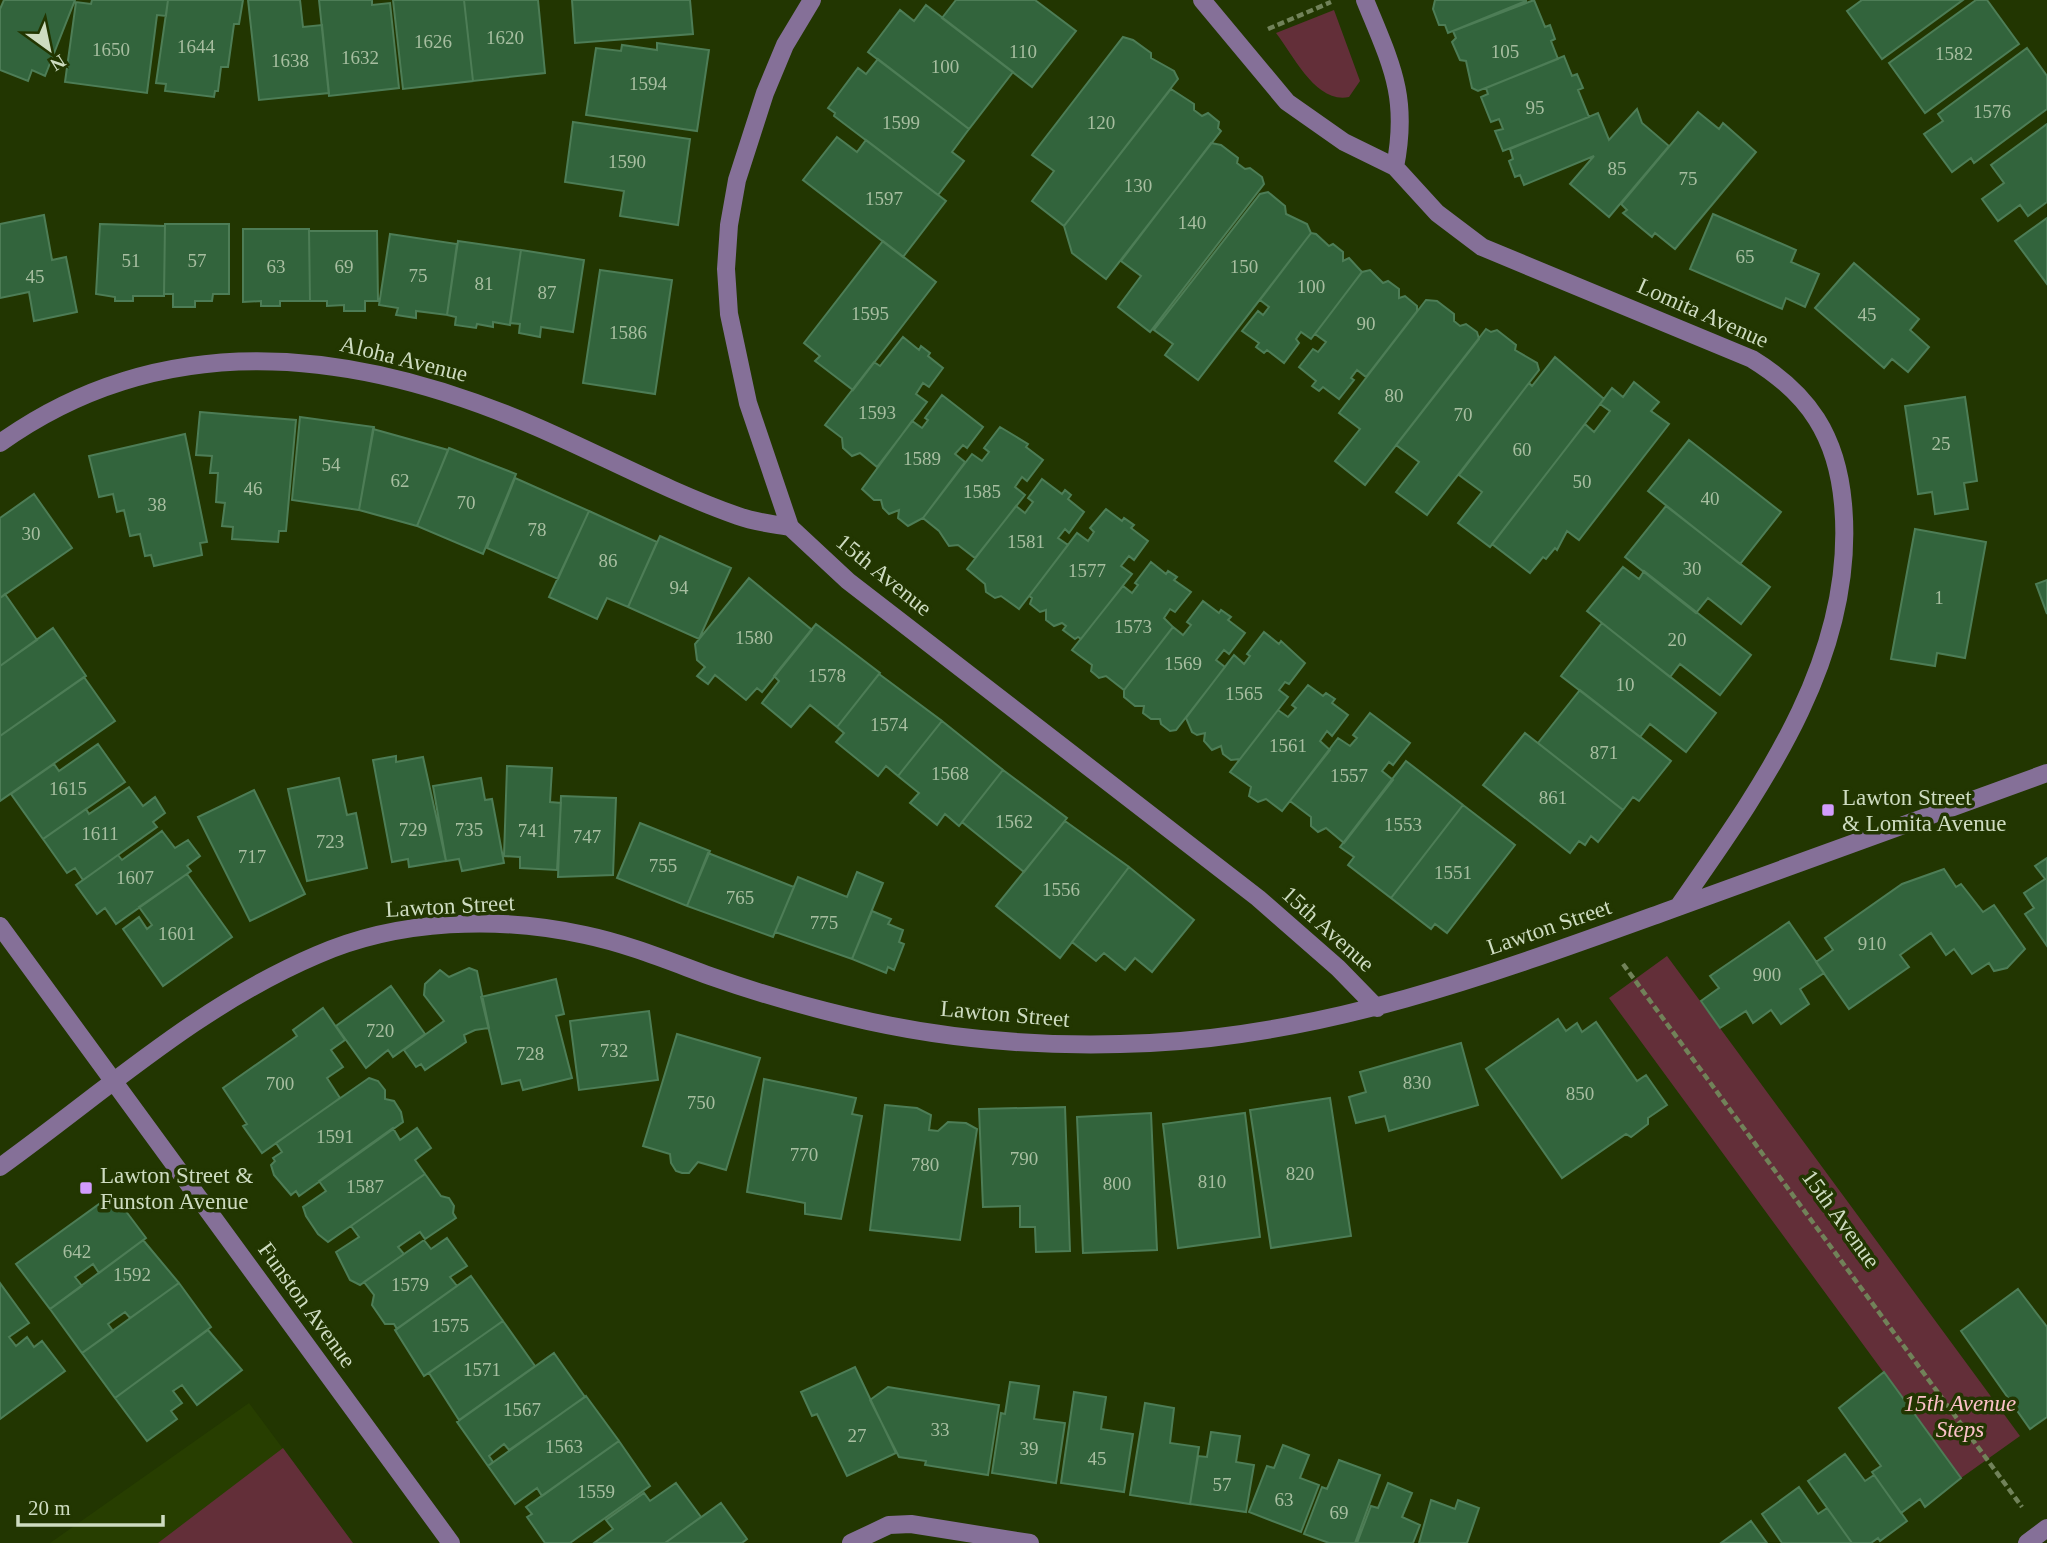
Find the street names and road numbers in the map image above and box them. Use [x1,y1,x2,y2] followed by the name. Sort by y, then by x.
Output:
[1634,273,1772,353] street label: Lomita Avenue
[338,331,470,387] street label: Aloha Avenue
[831,529,937,621] street label: 15th Avenue
[1277,881,1379,977] street label: 15th Avenue
[385,890,516,922] street label: Lawton Street
[1484,894,1615,960] street label: Lawton Street
[939,996,1071,1032] street label: Lawton Street
[1797,1165,1885,1273] street label: 15th Avenue
[253,1238,361,1372] street label: Funston Avenue

